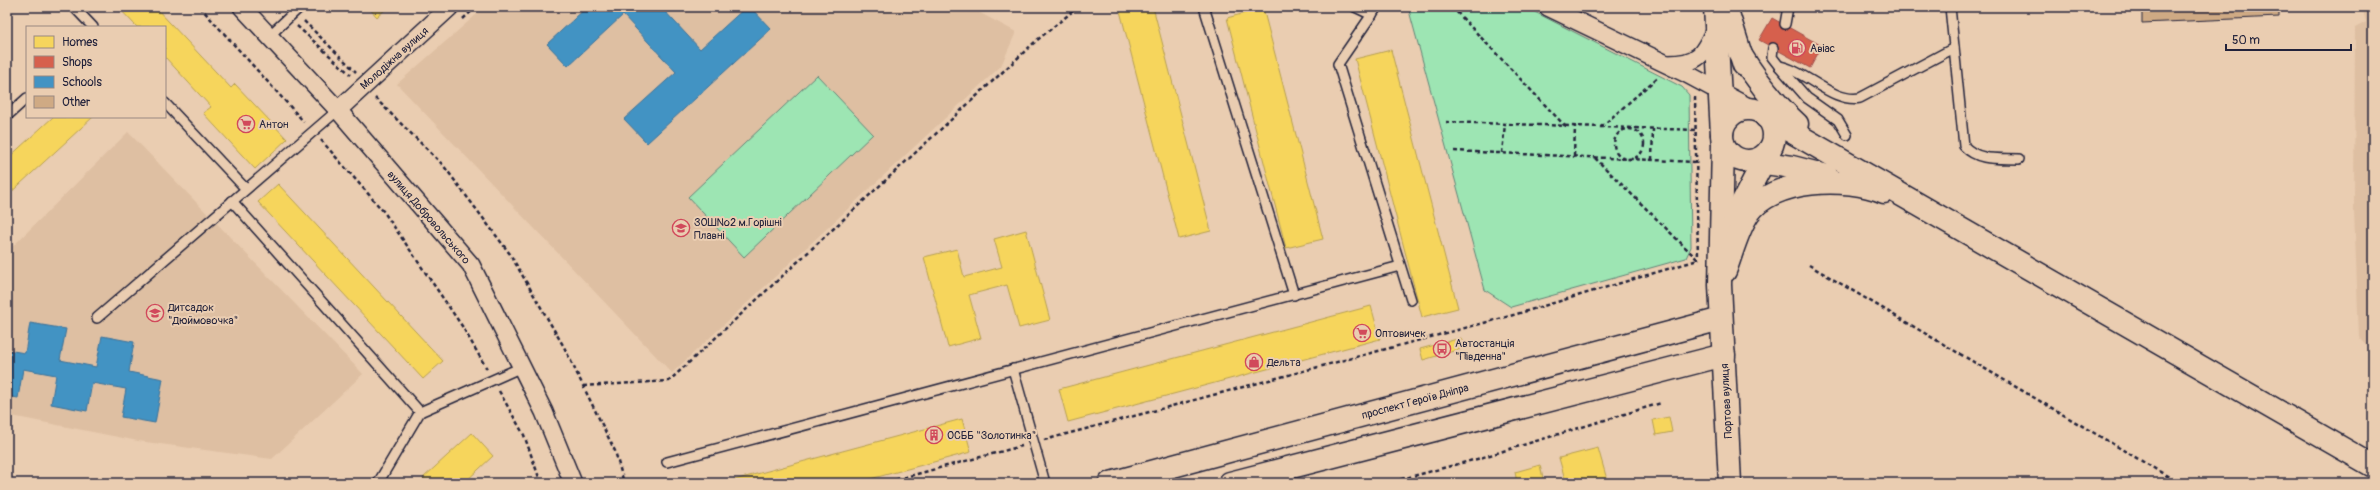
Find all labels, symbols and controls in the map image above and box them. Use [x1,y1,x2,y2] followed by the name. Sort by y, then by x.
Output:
[358,24,431,92] street label: Молодіжна вулиця
[26,26,166,118] legend
[2226,26,2351,52] scale bar
[2232,33,2260,48] text: 50 m
[62,35,98,50] text: Homes
[1787,38,1807,58] fuel station icon: Авіас
[1810,42,1836,55] place label: Авіас
[62,55,93,70] text: Shops
[62,75,102,90] text: Schools
[62,95,91,110] text: Other
[236,114,256,134] supermarket icon: Антон
[259,118,289,131] place label: Антон
[385,168,473,267] street label: вулиця Добровольського
[694,216,782,242] place label: ЗОШ№2 м.Горішні Плавні
[671,218,691,238] school or university icon: ЗОШ№2 м.Горішні Плавні
[167,301,238,327] place label: Дитсадок "Дюймовочка"
[145,303,165,323] school or university icon: Дитсадок "Дюймовочка"
[1352,323,1372,343] supermarket icon: Оптовичек
[1375,327,1426,340] place label: Оптовичек
[1455,337,1514,363] place label: Автостанція "Південна"
[1432,339,1452,359] bus stop icon: Автостанція "Південна"
[1244,352,1264,372] shop icon: Дельта
[1266,356,1301,369] place label: Дельта
[1718,363,1735,439] street label: Портова вулиця
[1360,381,1470,422] street label: проспект Героїв Дніпра
[924,425,944,445] building icon: ОСББ "Золотинка"
[947,429,1036,442] place label: ОСББ "Золотинка"

